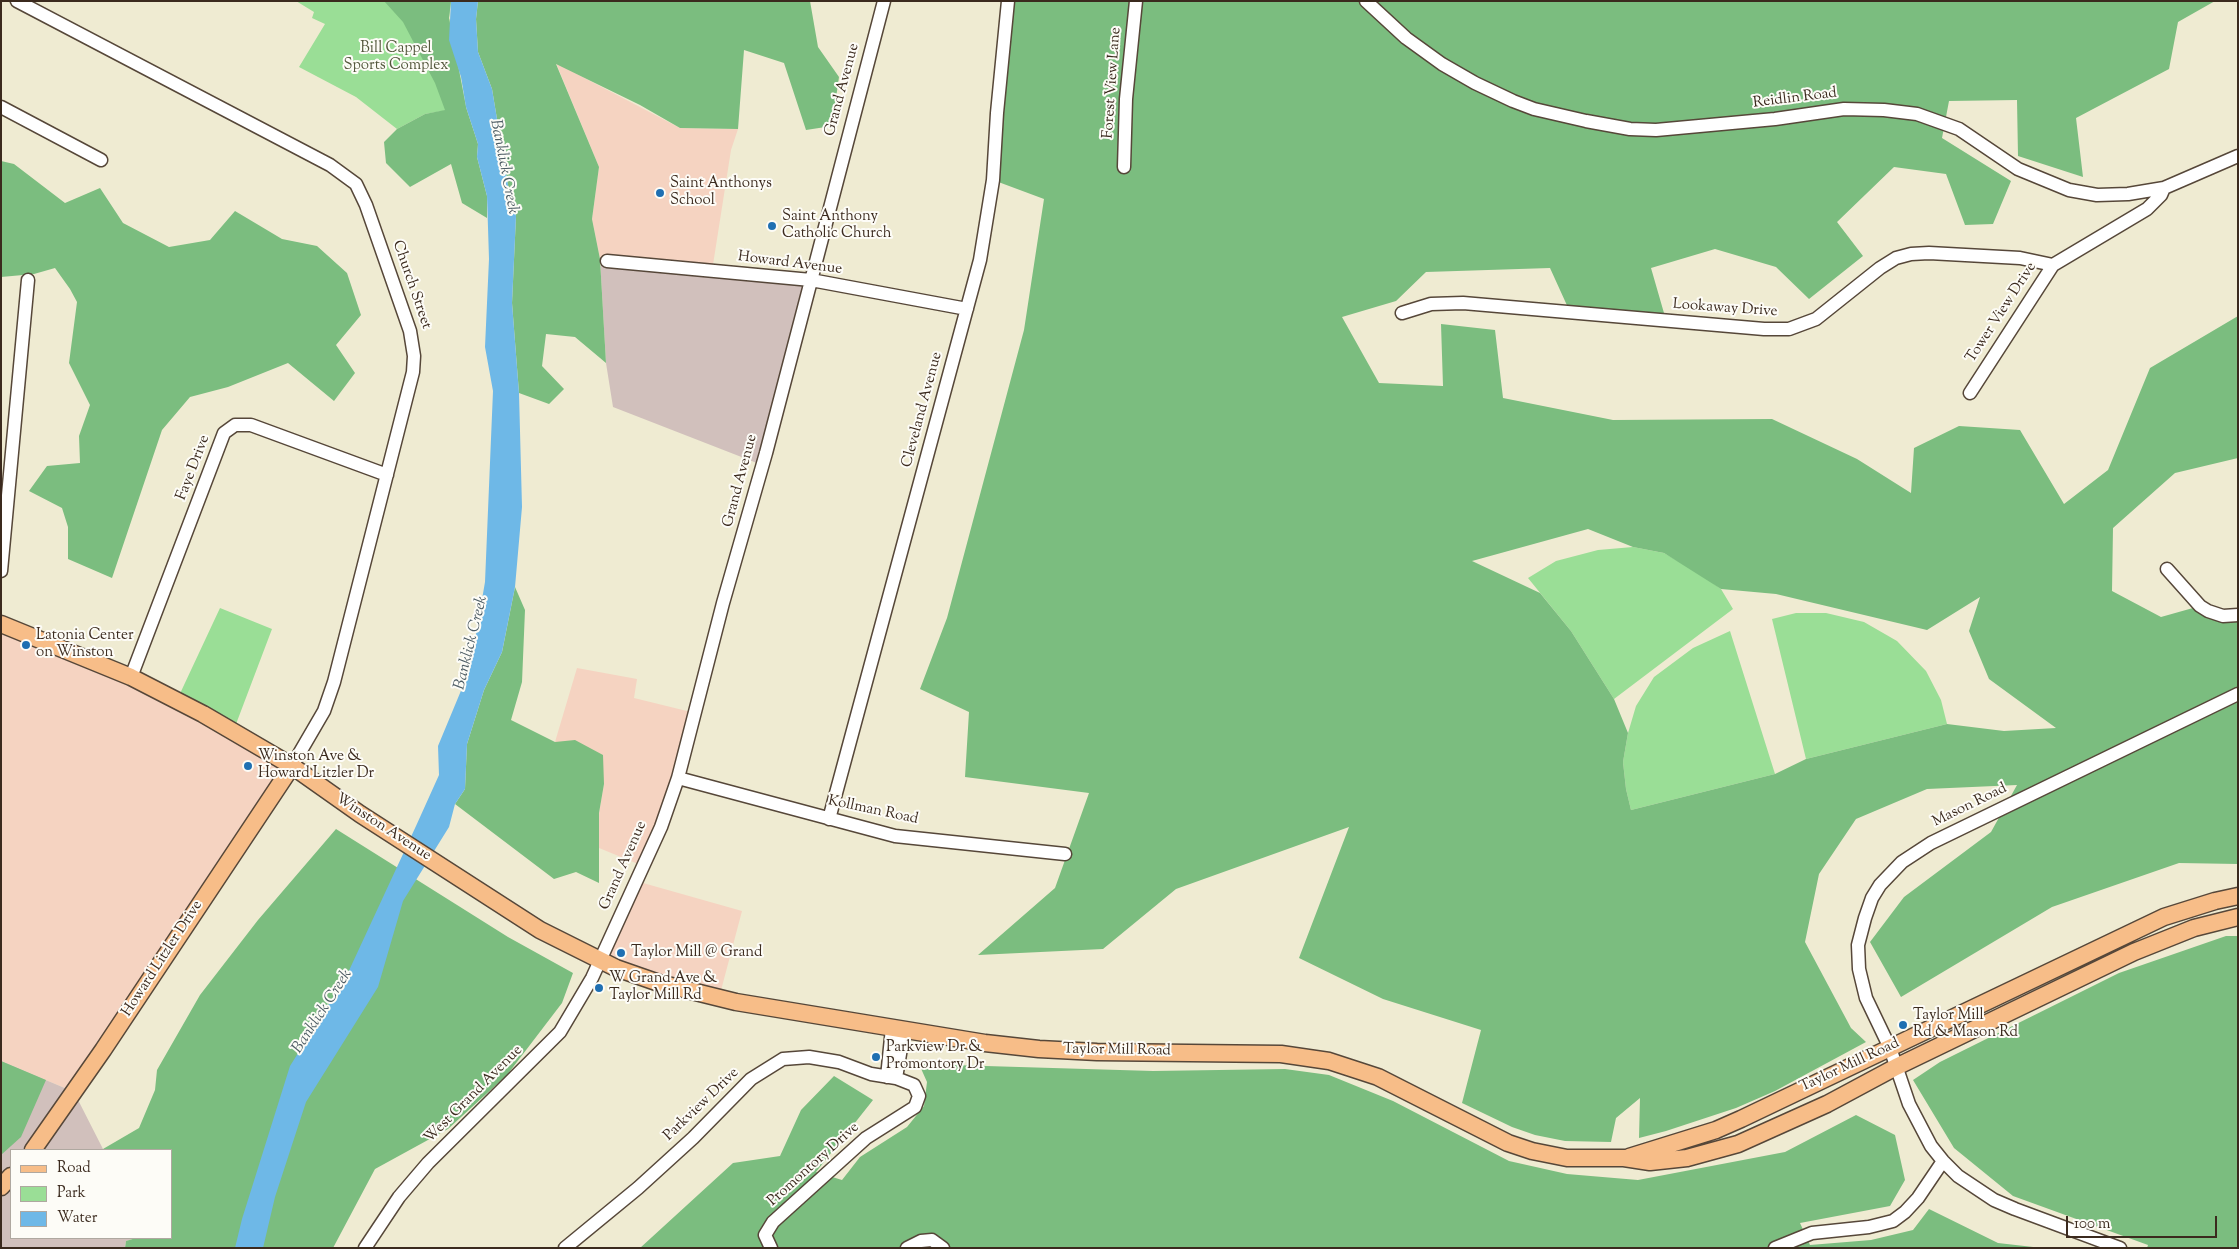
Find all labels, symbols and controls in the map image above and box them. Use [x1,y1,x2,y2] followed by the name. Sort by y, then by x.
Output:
[1100,27,1126,139] street label: Forest View Lane
[344,40,448,75] park label: Bill Cappel Sports Complex
[822,42,864,138] street label: Grand Avenue
[1752,85,1838,113] street label: Reidlin Road
[484,118,522,216] water label: Banklick Creek
[670,175,772,210] place label: Saint Anthonys School
[654,187,666,199] marker: Saint Anthonys School
[782,208,891,243] place label: Saint Anthony Catholic Church
[766,220,778,232] marker: Saint Anthony Catholic Church
[387,238,435,332] street label: Church Street
[737,249,843,279] street label: Howard Avenue
[1963,259,2041,367] street label: Tower View Drive
[1672,296,1778,322] street label: Lookaway Drive
[899,350,947,470] street label: Cleveland Avenue
[173,433,215,503] street label: Faye Drive
[720,433,762,529] street label: Grand Avenue
[451,594,493,692] water label: Banklick Creek
[36,627,133,662] place label: Latonia Center on Winston
[20,639,32,651] marker: Latonia Center on Winston
[258,748,374,783] place label: Winston Ave & Howard Litzler Dr
[242,760,254,772] marker: Winston Ave & Howard Litzler Dr
[1930,780,2010,832] street label: Mason Road
[332,790,434,866] street label: Winston Avenue
[826,793,920,829] street label: Kollman Road
[596,819,652,913] street label: Grand Avenue
[119,898,207,1020] street label: Howard Litzler Drive
[631,944,763,962] place label: Taylor Mill @ Grand
[615,947,627,959] marker: Taylor Mill @ Grand
[289,967,357,1057] water label: Banklick Creek
[609,970,717,1005] place label: W Grand Ave & Taylor Mill Rd
[593,982,605,994] marker: W Grand Ave & Taylor Mill Rd
[1913,1007,2018,1042] place label: Taylor Mill Rd & Mason Rd
[1897,1019,1909,1031] marker: Taylor Mill Rd & Mason Rd
[1797,1035,1903,1097] street label: Taylor Mill Road
[886,1039,984,1074] place label: Parkview Dr & Promontory Dr
[1063,1041,1171,1061] street label: Taylor Mill Road
[421,1042,527,1148] street label: West Grand Avenue
[870,1051,882,1063] marker: Parkview Dr & Promontory Dr
[661,1065,743,1145] street label: Parkview Drive
[765,1119,863,1211] street label: Promontory Drive
[10,1149,172,1239] legend
[57,1158,91,1179] text: Road
[57,1183,86,1204] text: Park
[2069,1206,2220,1238] scale bar
[57,1208,97,1229] text: Water
[2074,1214,2110,1235] text: 100 m

